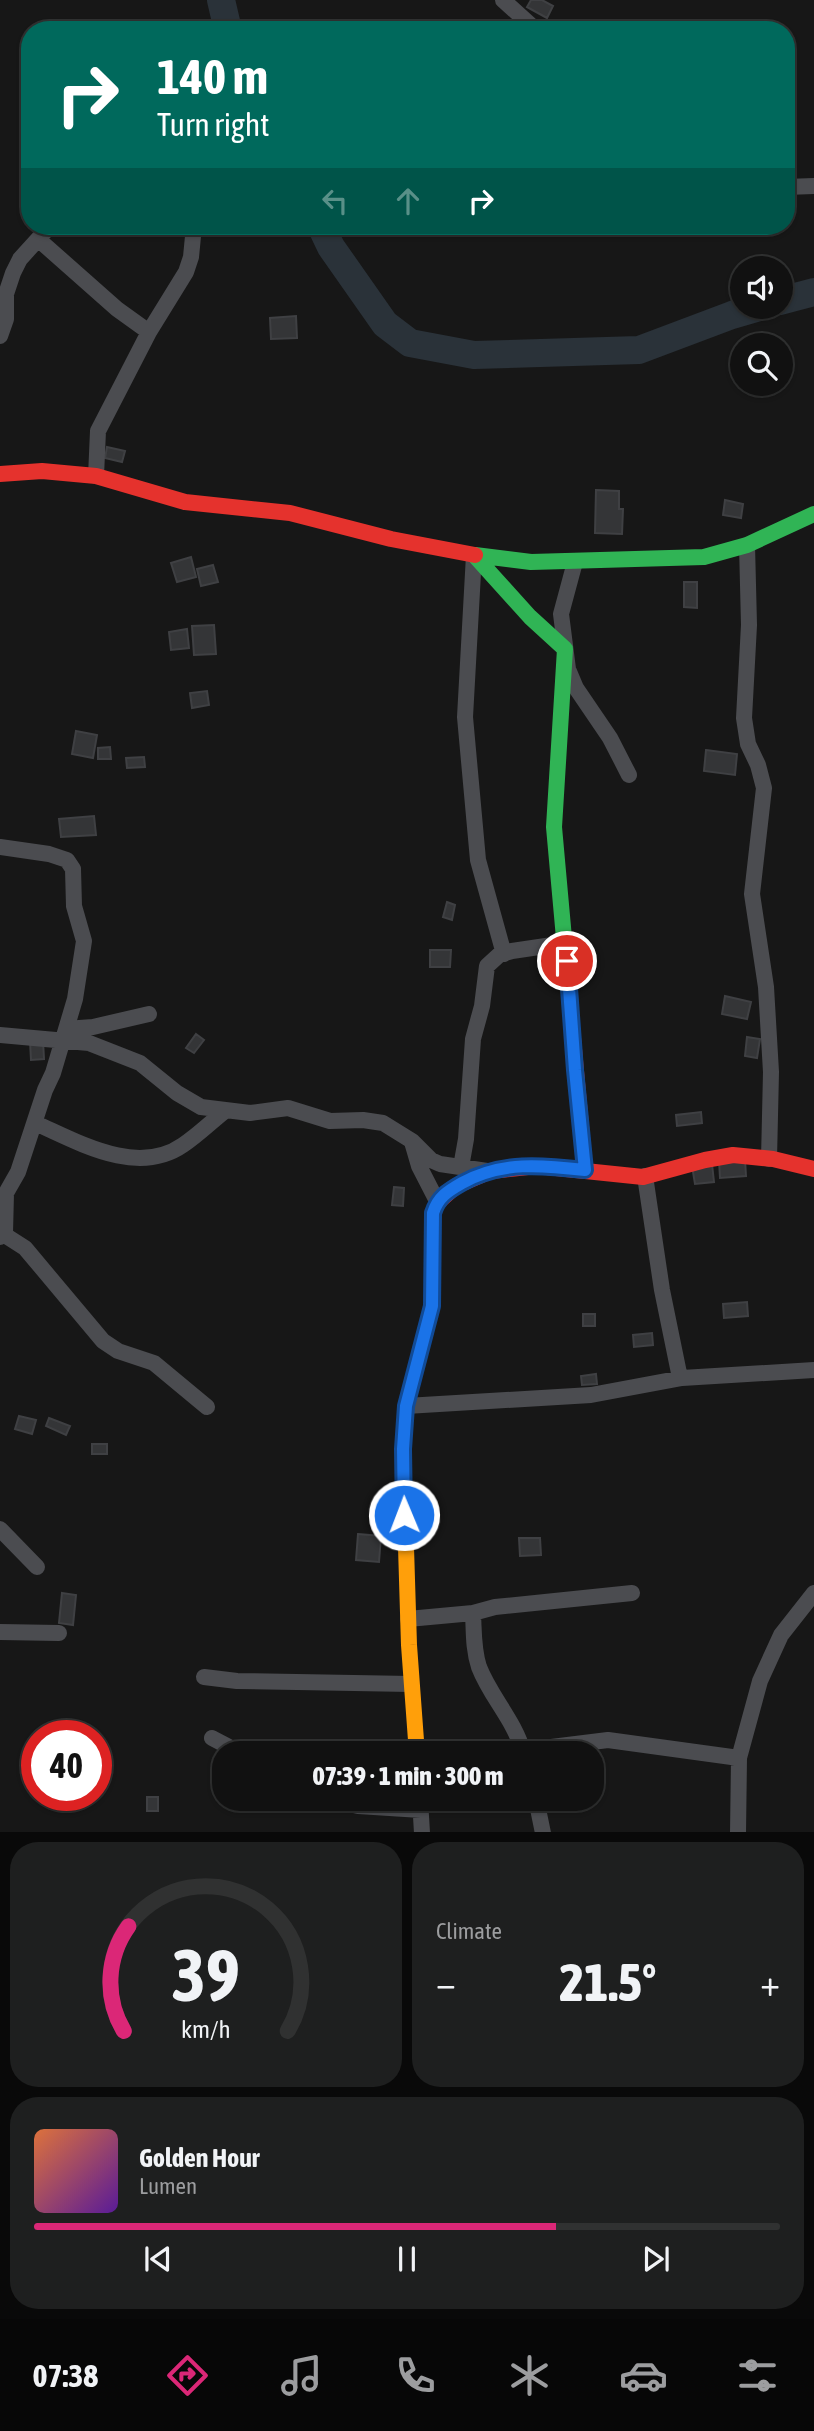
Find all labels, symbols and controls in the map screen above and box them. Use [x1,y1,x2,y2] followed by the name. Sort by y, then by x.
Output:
[157,48,268,104] text: 140 m
[42,49,133,140] icon: right
[157,106,270,143] text: Turn right
[316,182,354,220] icon: left
[389,182,427,220] icon: ahead
[462,182,500,220] icon: right
[730,256,793,396] map controls
[730,256,793,319] button: sound
[730,333,793,396] button: search
[537,931,597,991] pin
[548,942,586,980] icon: arrive
[367,1478,441,1552] position arrow
[21,1720,112,1811] speed limit sign: 40
[313,1761,503,1791] text: 07:39 · 1 min · 300 m
[436,1918,502,1944] text: Climate
[172,1933,240,2016] text: 39
[560,1952,656,2012] text: 21.5°
[436,1961,456,2004] text: −
[760,1961,780,2004] text: +
[181,2014,231,2042] text: km/h
[139,2143,259,2173] text: Golden Hour
[139,2173,197,2199] text: Lumen
[139,2240,177,2278] icon: previous
[388,2240,426,2278] icon: pause
[637,2240,675,2278] icon: next
[163,2351,212,2400] icon: directions
[277,2351,326,2400] icon: music
[391,2351,440,2400] icon: phone
[505,2351,554,2400] icon: climate
[619,2351,668,2400] icon: car
[733,2351,782,2400] icon: filters
[32,2357,98,2394] text: 07:38

